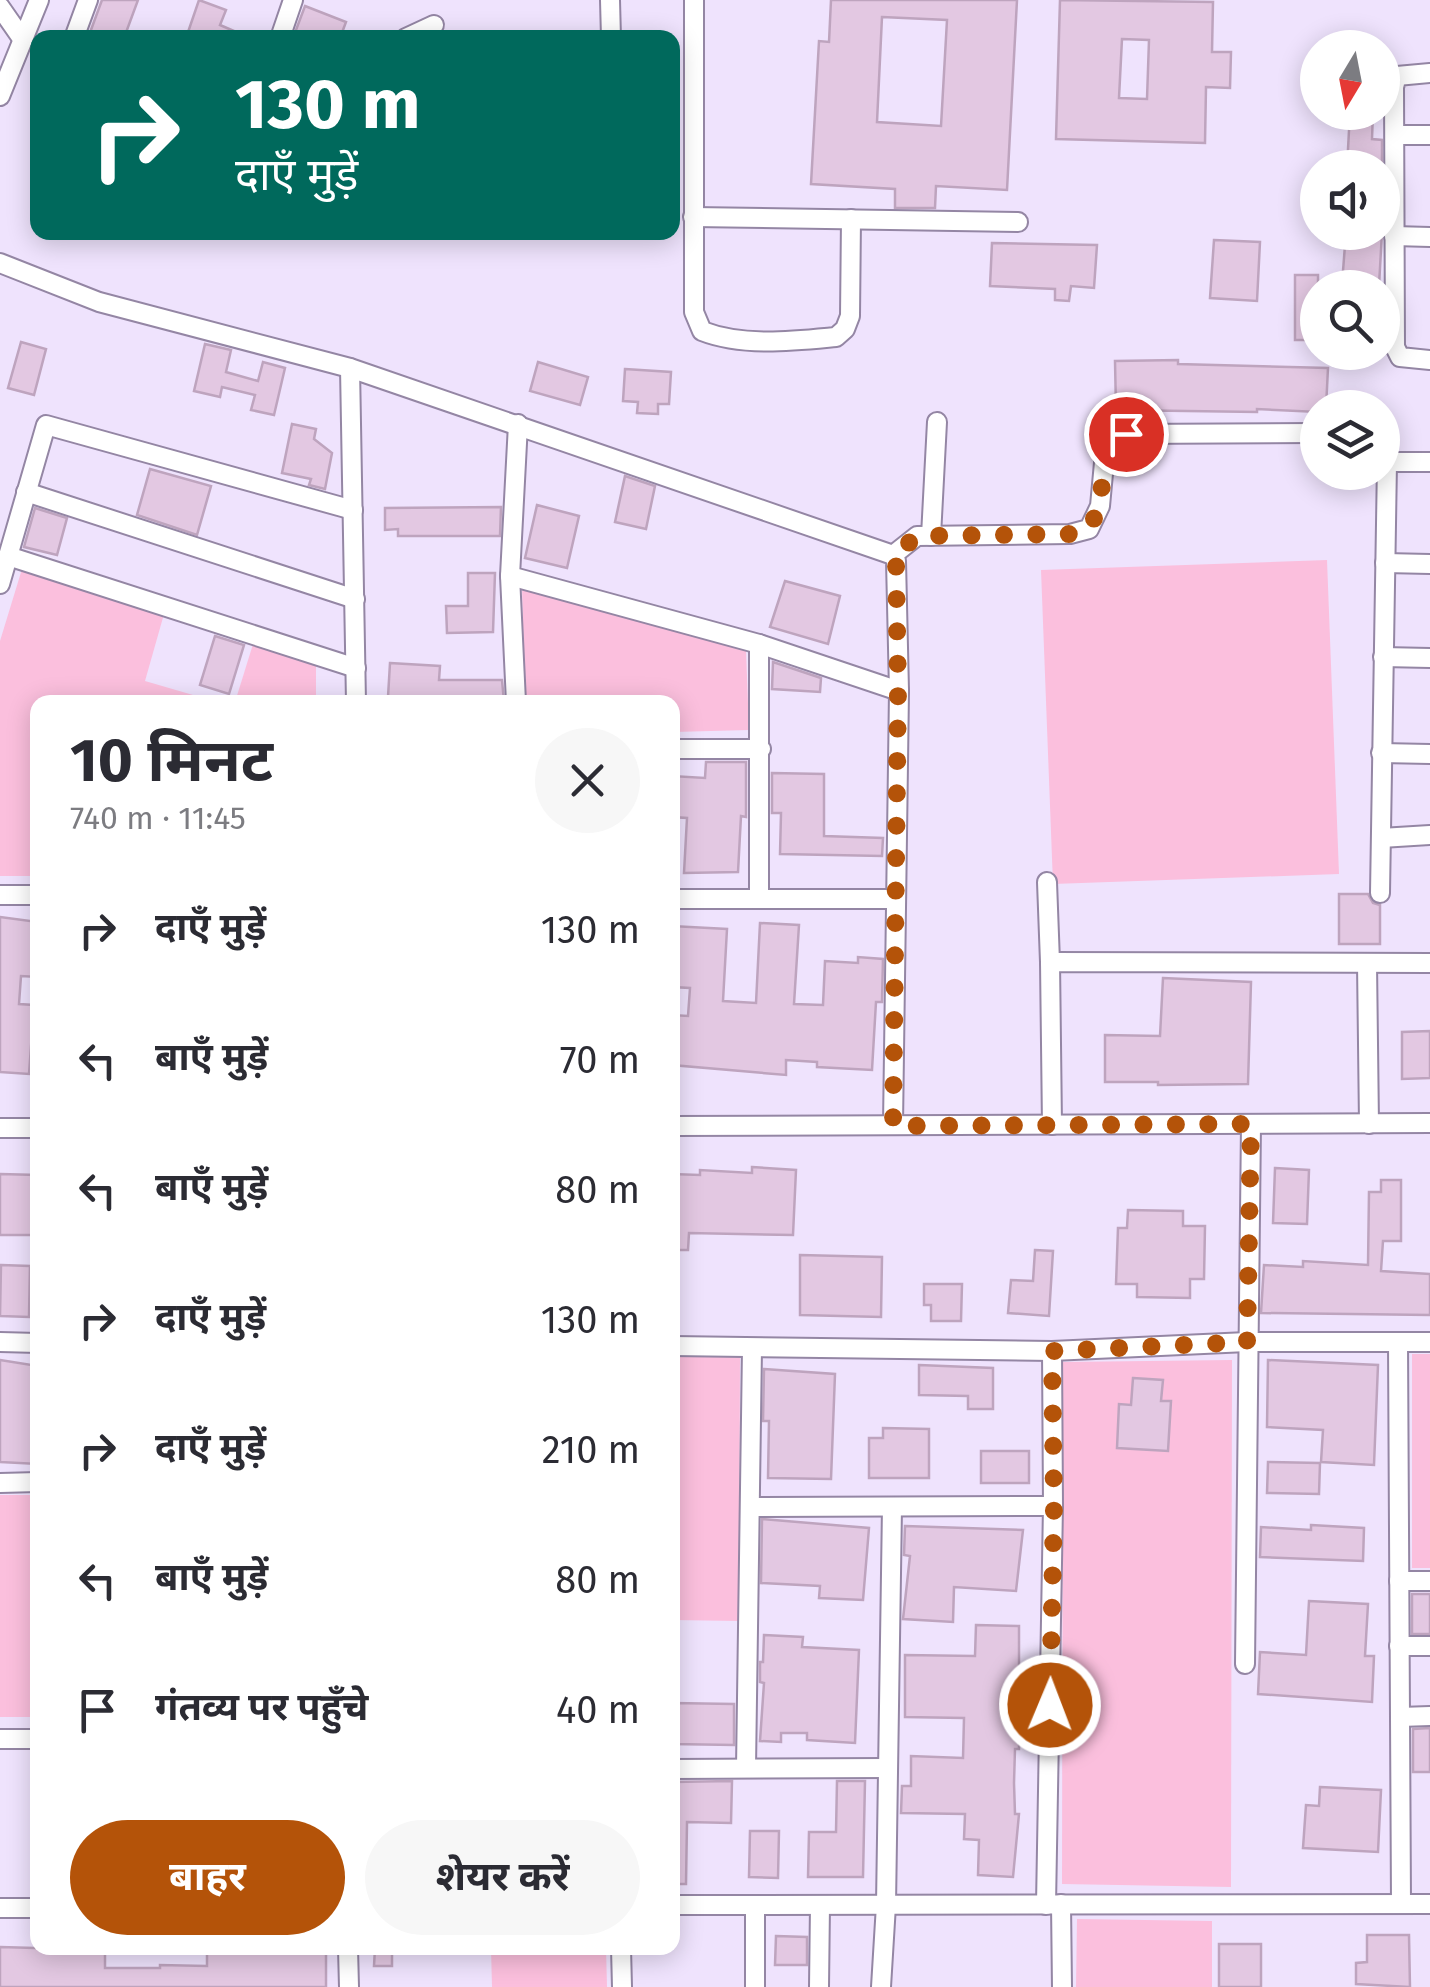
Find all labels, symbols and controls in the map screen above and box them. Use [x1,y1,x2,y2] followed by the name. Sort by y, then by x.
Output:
[1300,30,1400,130] north arrow
[1300,30,1400,490] map controls
[235,63,421,147] text: 130 m
[70,70,200,200] icon: right
[235,148,358,202] text: दाएँ मुड़ें
[1300,150,1400,250] button: sound
[1300,270,1400,370] button: search
[1300,390,1400,490] button: layers
[1084,392,1169,477] pin
[1099,407,1154,462] icon: arrive
[70,725,273,797] text: 10 मिनट
[535,728,640,833] button: close
[70,799,246,837] text: 740 m · 11:45
[70,903,125,958] icon: right
[155,904,266,950] text: दाएँ मुड़ें
[541,907,640,953] text: 130 m
[70,1033,125,1088] icon: left
[155,1034,268,1080] text: बाएँ मुड़ें
[560,1037,640,1083] text: 70 m
[70,1163,125,1218] icon: left
[155,1164,268,1210] text: बाएँ मुड़ें
[555,1167,640,1213] text: 80 m
[70,1293,125,1348] icon: right
[155,1294,266,1340] text: दाएँ मुड़ें
[541,1297,640,1343] text: 130 m
[70,1423,125,1478] icon: right
[155,1424,266,1470] text: दाएँ मुड़ें
[542,1427,640,1473] text: 210 m
[70,1553,125,1608] icon: left
[155,1554,268,1600] text: बाएँ मुड़ें
[555,1557,640,1603] text: 80 m
[998,1653,1102,1757] position arrow
[70,1683,125,1738] icon: arrive
[155,1684,368,1730] text: गंतव्य पर पहुँचे
[556,1687,640,1733] text: 40 m
[70,1820,345,1935] button: बाहर
[365,1820,640,1935] button: शेयर करें

